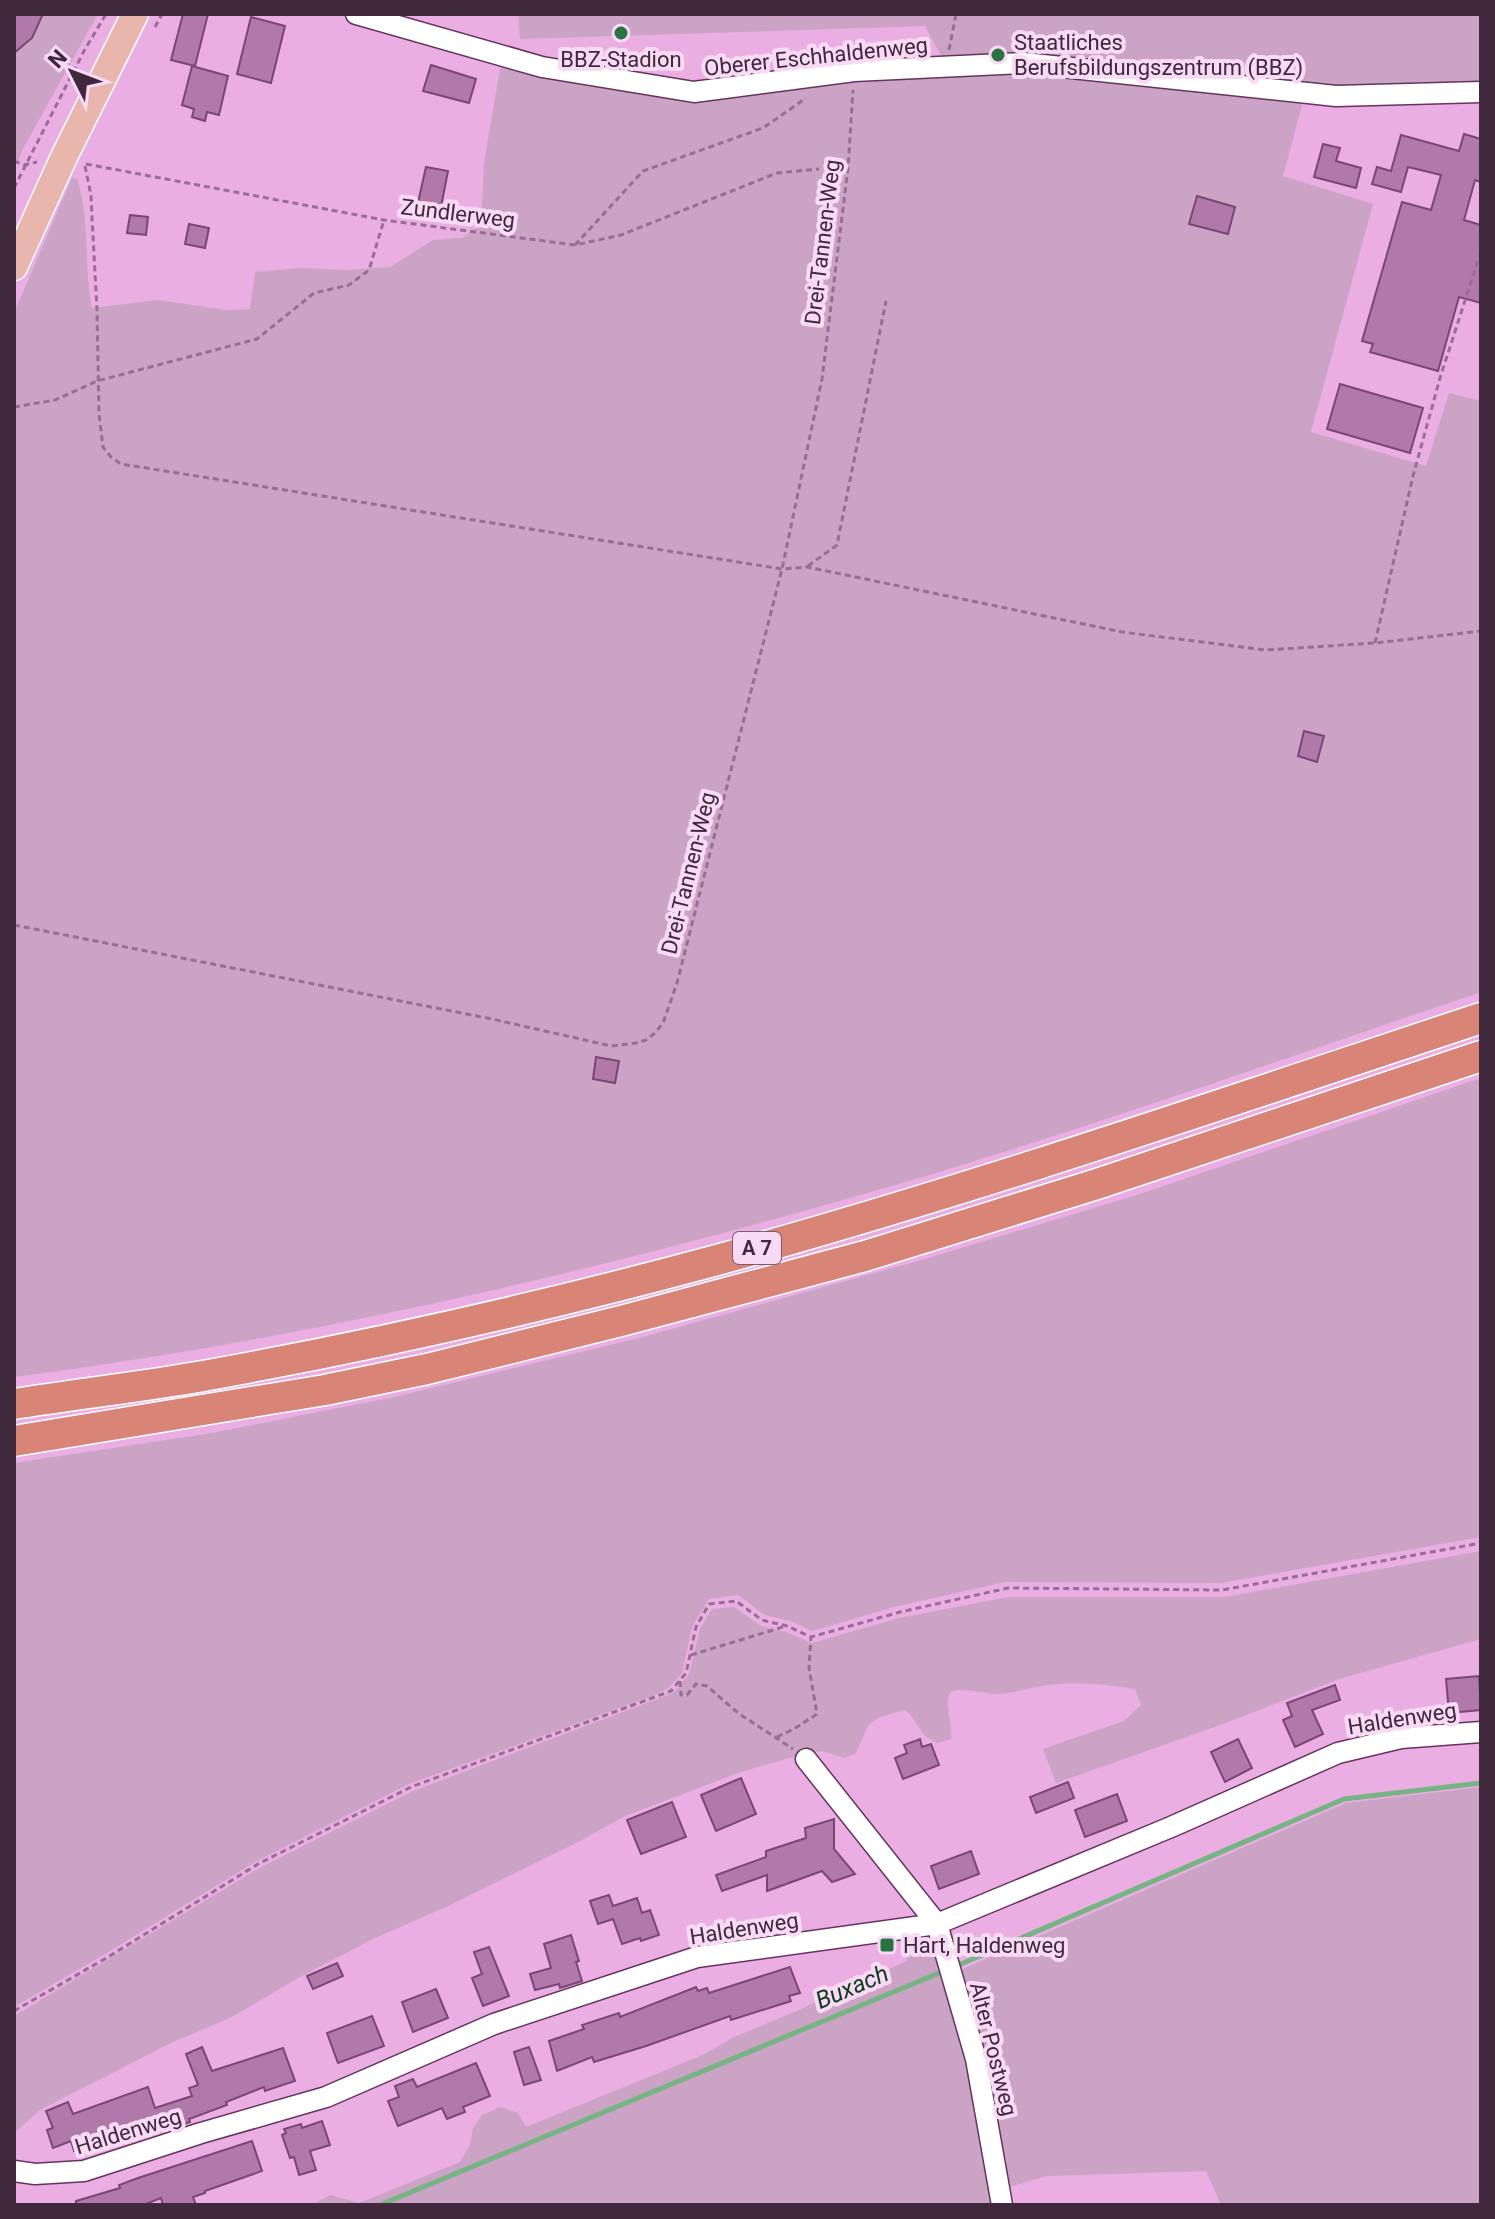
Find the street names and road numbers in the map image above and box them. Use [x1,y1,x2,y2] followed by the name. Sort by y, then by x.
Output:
[703,32,929,81] street label: Oberer Eschhaldenweg
[800,158,845,326] street label: Drei-Tannen-Weg
[399,194,516,233] street label: Zundlerweg
[656,790,721,957] street label: Drei-Tannen-Weg
[733,1232,781,1264] road number: A 7
[1346,1698,1458,1739] street label: Haldenweg
[688,1908,800,1949] street label: Haldenweg
[965,1980,1022,2119] street label: Alter Postweg
[72,2103,184,2159] street label: Haldenweg

